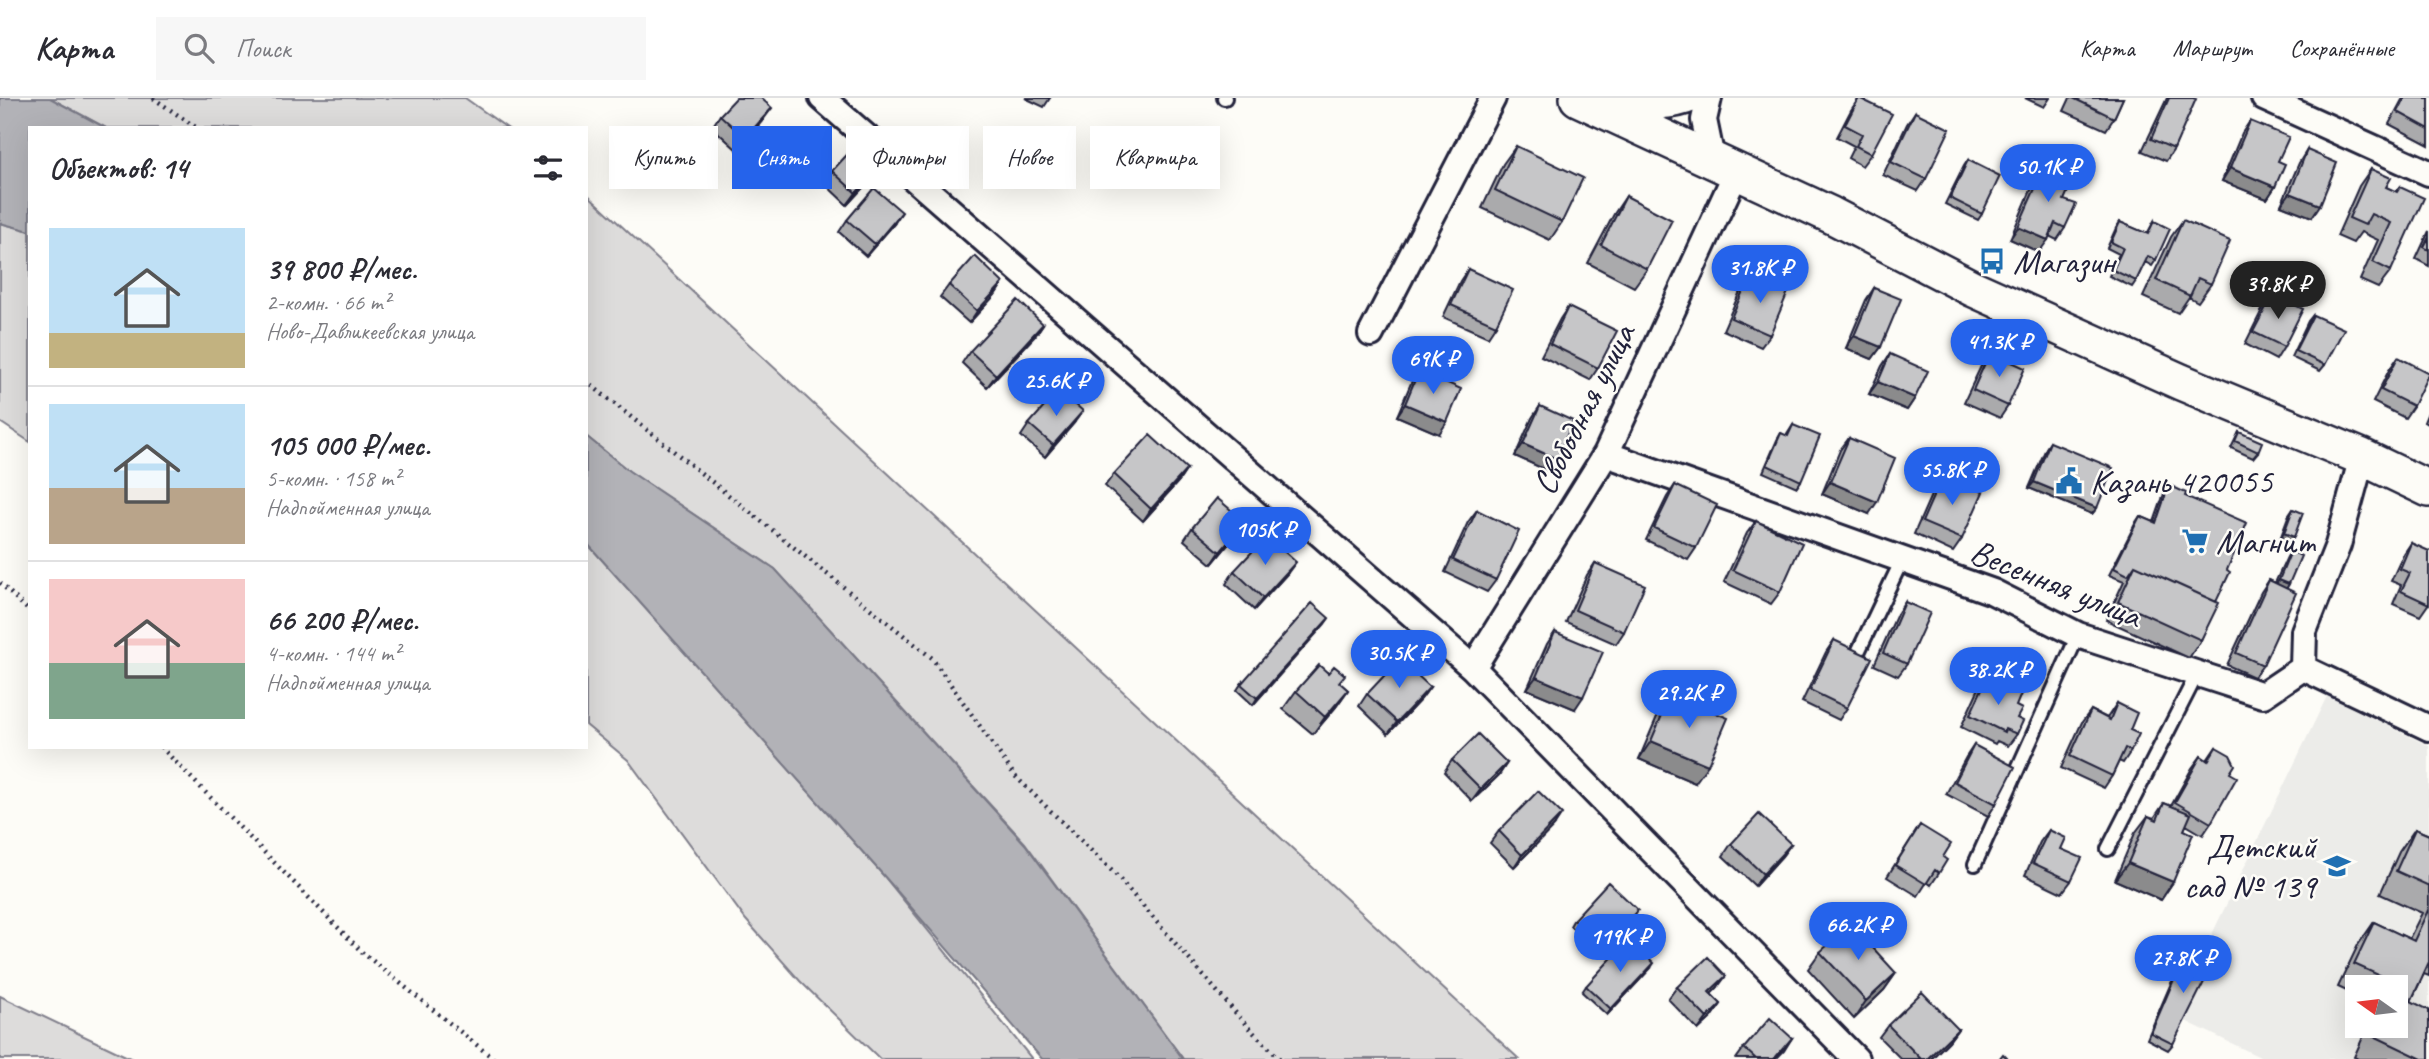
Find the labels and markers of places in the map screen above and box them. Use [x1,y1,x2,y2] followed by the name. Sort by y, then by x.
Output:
[1983,144,2113,204] pin: 50.1K ₽
[2013,239,2118,284] place label: Магазин
[1695,246,1825,305] pin: 31.8K ₽
[1977,246,2007,276] bus stop icon: Магазин
[2213,262,2343,321] pin: 39.8K ₽
[1934,320,2064,379] pin: 41.3K ₽
[1384,336,1482,396] pin: 69K ₽
[991,358,1121,418] pin: 25.6K ₽
[1887,448,2017,507] pin: 55.8K ₽
[2090,459,2275,504] place label: Казань 420055
[2054,466,2084,496] public building icon: Казань 420055
[1208,508,1322,567] pin: 105K ₽
[2216,519,2317,564] place label: Магнит
[2180,526,2210,556] supermarket icon: Магнит
[1334,630,1464,690] pin: 30.5K ₽
[1933,648,2063,707] pin: 38.2K ₽
[1624,670,1754,730] pin: 29.2K ₽
[2184,824,2319,909] place label: Детский сад № 139
[2322,851,2352,881] school or university icon: Детский сад № 139
[1793,902,1923,962] pin: 66.2K ₽
[1563,914,1677,974] pin: 119K ₽
[2118,936,2248,995] pin: 27.8K ₽

